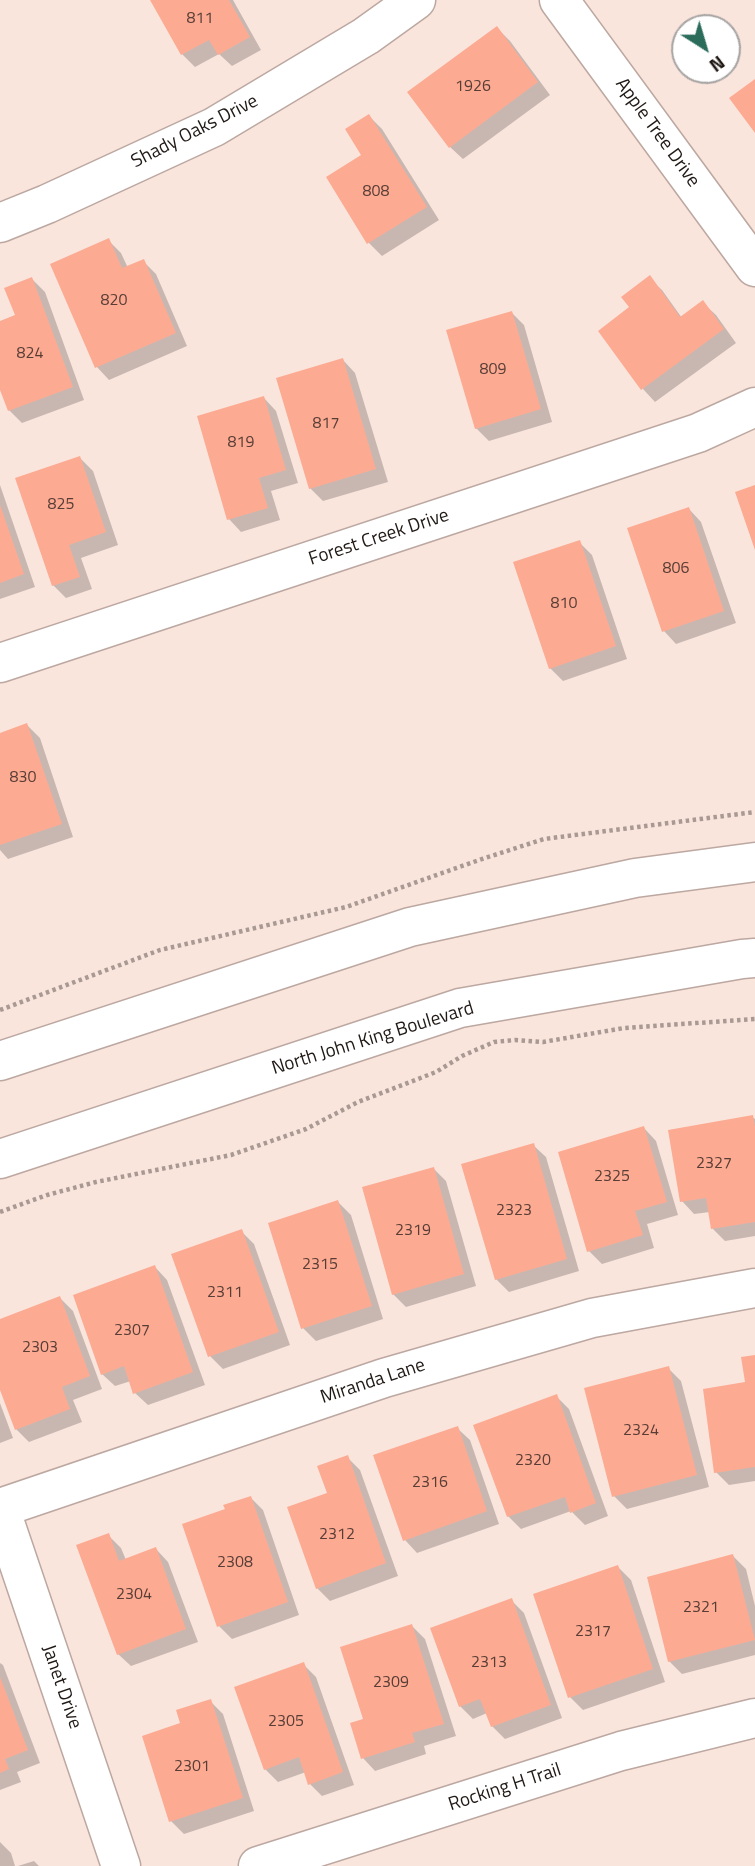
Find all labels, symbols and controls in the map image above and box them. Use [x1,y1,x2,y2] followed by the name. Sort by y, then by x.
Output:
[187,9,213,29] house number: 811
[671,14,741,84] north arrow
[704,49,732,80] text: N
[610,74,704,192] street label: Apple Tree Drive
[455,77,491,97] house number: 1926
[128,90,262,174] street label: Shady Oaks Drive
[363,182,389,202] house number: 808
[101,291,127,311] house number: 820
[17,344,43,364] house number: 824
[480,360,506,380] house number: 809
[313,414,339,434] house number: 817
[228,433,254,453] house number: 819
[48,495,74,515] house number: 825
[306,505,452,571] street label: Forest Creek Drive
[663,559,689,579] house number: 806
[551,594,577,614] house number: 810
[10,768,36,788] house number: 830
[269,997,477,1081] street label: North John King Boulevard
[696,1154,732,1174] house number: 2327
[594,1167,630,1187] house number: 2325
[496,1201,532,1221] house number: 2323
[395,1221,431,1241] house number: 2319
[302,1255,338,1275] house number: 2315
[207,1283,243,1303] house number: 2311
[114,1321,150,1341] house number: 2307
[22,1338,58,1358] house number: 2303
[318,1354,428,1410] street label: Miranda Lane
[623,1421,659,1441] house number: 2324
[515,1451,551,1471] house number: 2320
[412,1473,448,1493] house number: 2316
[319,1525,355,1545] house number: 2312
[217,1553,253,1573] house number: 2308
[116,1585,152,1605] house number: 2304
[683,1598,719,1618] house number: 2321
[575,1622,611,1642] house number: 2317
[36,1642,86,1732] street label: Janet Drive
[471,1653,507,1673] house number: 2313
[373,1673,409,1693] house number: 2309
[268,1712,304,1732] house number: 2305
[174,1757,210,1777] house number: 2301
[446,1759,564,1817] street label: Rocking H Trail

